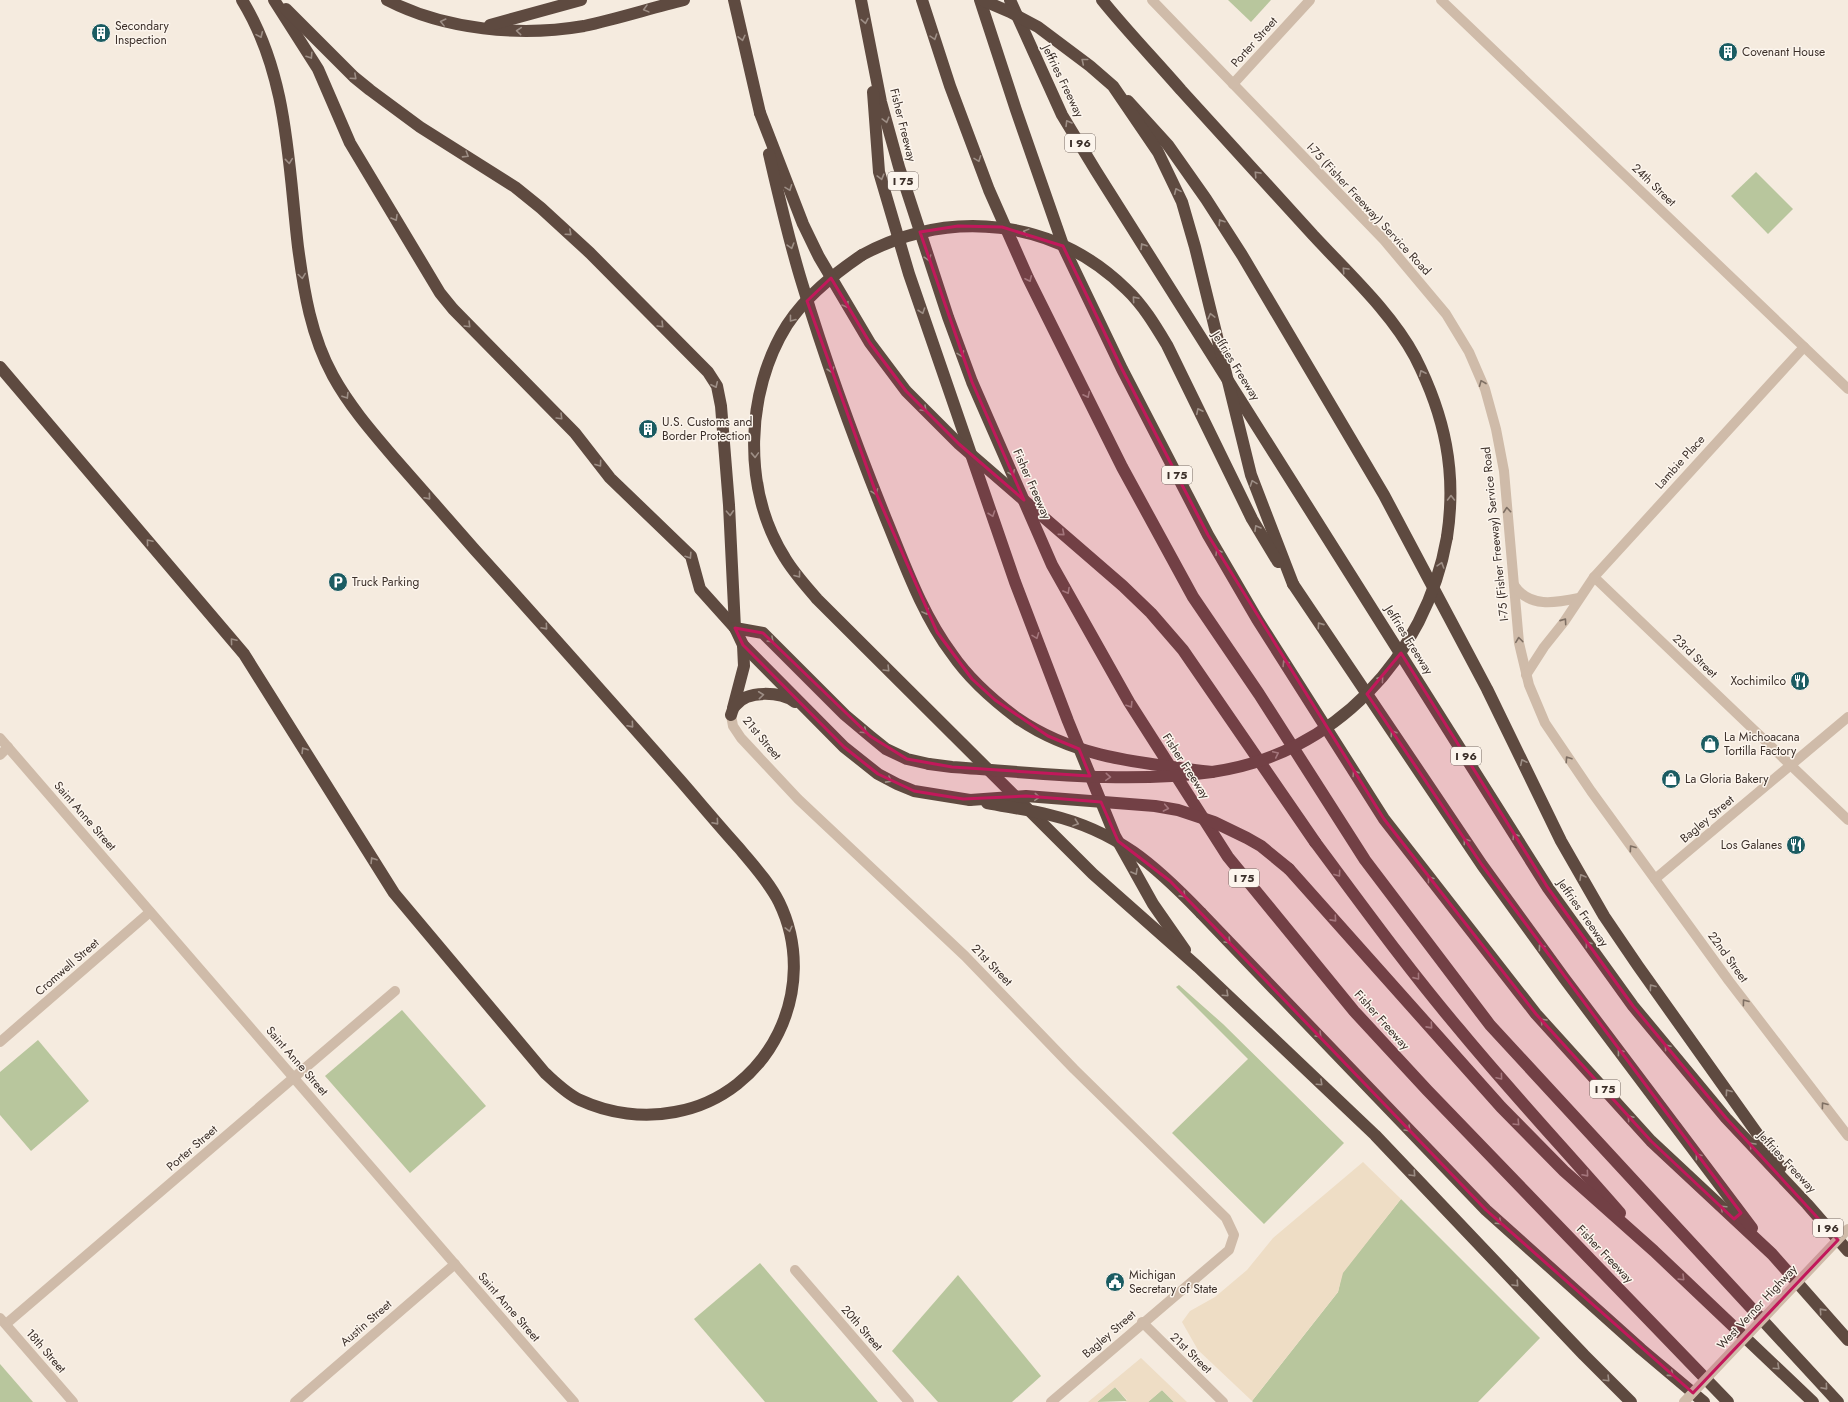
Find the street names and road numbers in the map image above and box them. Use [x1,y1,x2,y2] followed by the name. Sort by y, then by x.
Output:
[1226,13,1282,71] street label: Porter Street
[1037,40,1089,121] street label: Jeffries Freeway
[885,86,921,164] street label: Fisher Freeway
[1065,134,1095,152] road number: I 96
[1303,139,1435,279] street label: I-75 (Fisher Freeway) Service Road
[1628,159,1680,211] street label: 24th Street
[888,172,918,190] road number: I 75
[1206,326,1265,405] street label: Jeffries Freeway
[1651,431,1709,493] street label: Lambie Place
[1008,446,1056,523] street label: Fisher Freeway
[1477,446,1513,622] street label: I-75 (Fisher Freeway) Service Road
[1162,466,1192,484] road number: I 75
[1379,600,1438,679] street label: Jeffries Freeway
[1668,630,1722,682] street label: 23rd Street
[738,712,786,764] street label: 21st Street
[1158,730,1214,803] street label: Fisher Freeway
[1451,747,1481,765] road number: I 96
[50,777,120,855] street label: Saint Anne Street
[1676,791,1738,847] street label: Bagley Street
[1229,869,1259,887] road number: I 75
[1552,874,1613,951] street label: Jeffries Freeway
[1703,928,1753,986] street label: 22nd Street
[31,934,103,1000] street label: Cromwell Street
[967,940,1017,990] street label: 21st Street
[1350,986,1414,1054] street label: Fisher Freeway
[262,1022,332,1100] street label: Saint Anne Street
[1590,1080,1620,1098] road number: I 75
[163,1121,221,1175] street label: Porter Street
[1752,1126,1821,1197] street label: Jeffries Freeway
[1813,1219,1843,1237] road number: I 96
[1572,1221,1638,1288] street label: Fisher Freeway
[1713,1260,1802,1353] street label: West Vernor Highway
[474,1268,544,1346] street label: Saint Anne Street
[336,1295,396,1351] street label: Austin Street
[837,1301,887,1355] street label: 20th Street
[1078,1306,1140,1362] street label: Bagley Street
[22,1325,70,1377] street label: 18th Street
[1166,1328,1216,1378] street label: 21st Street

